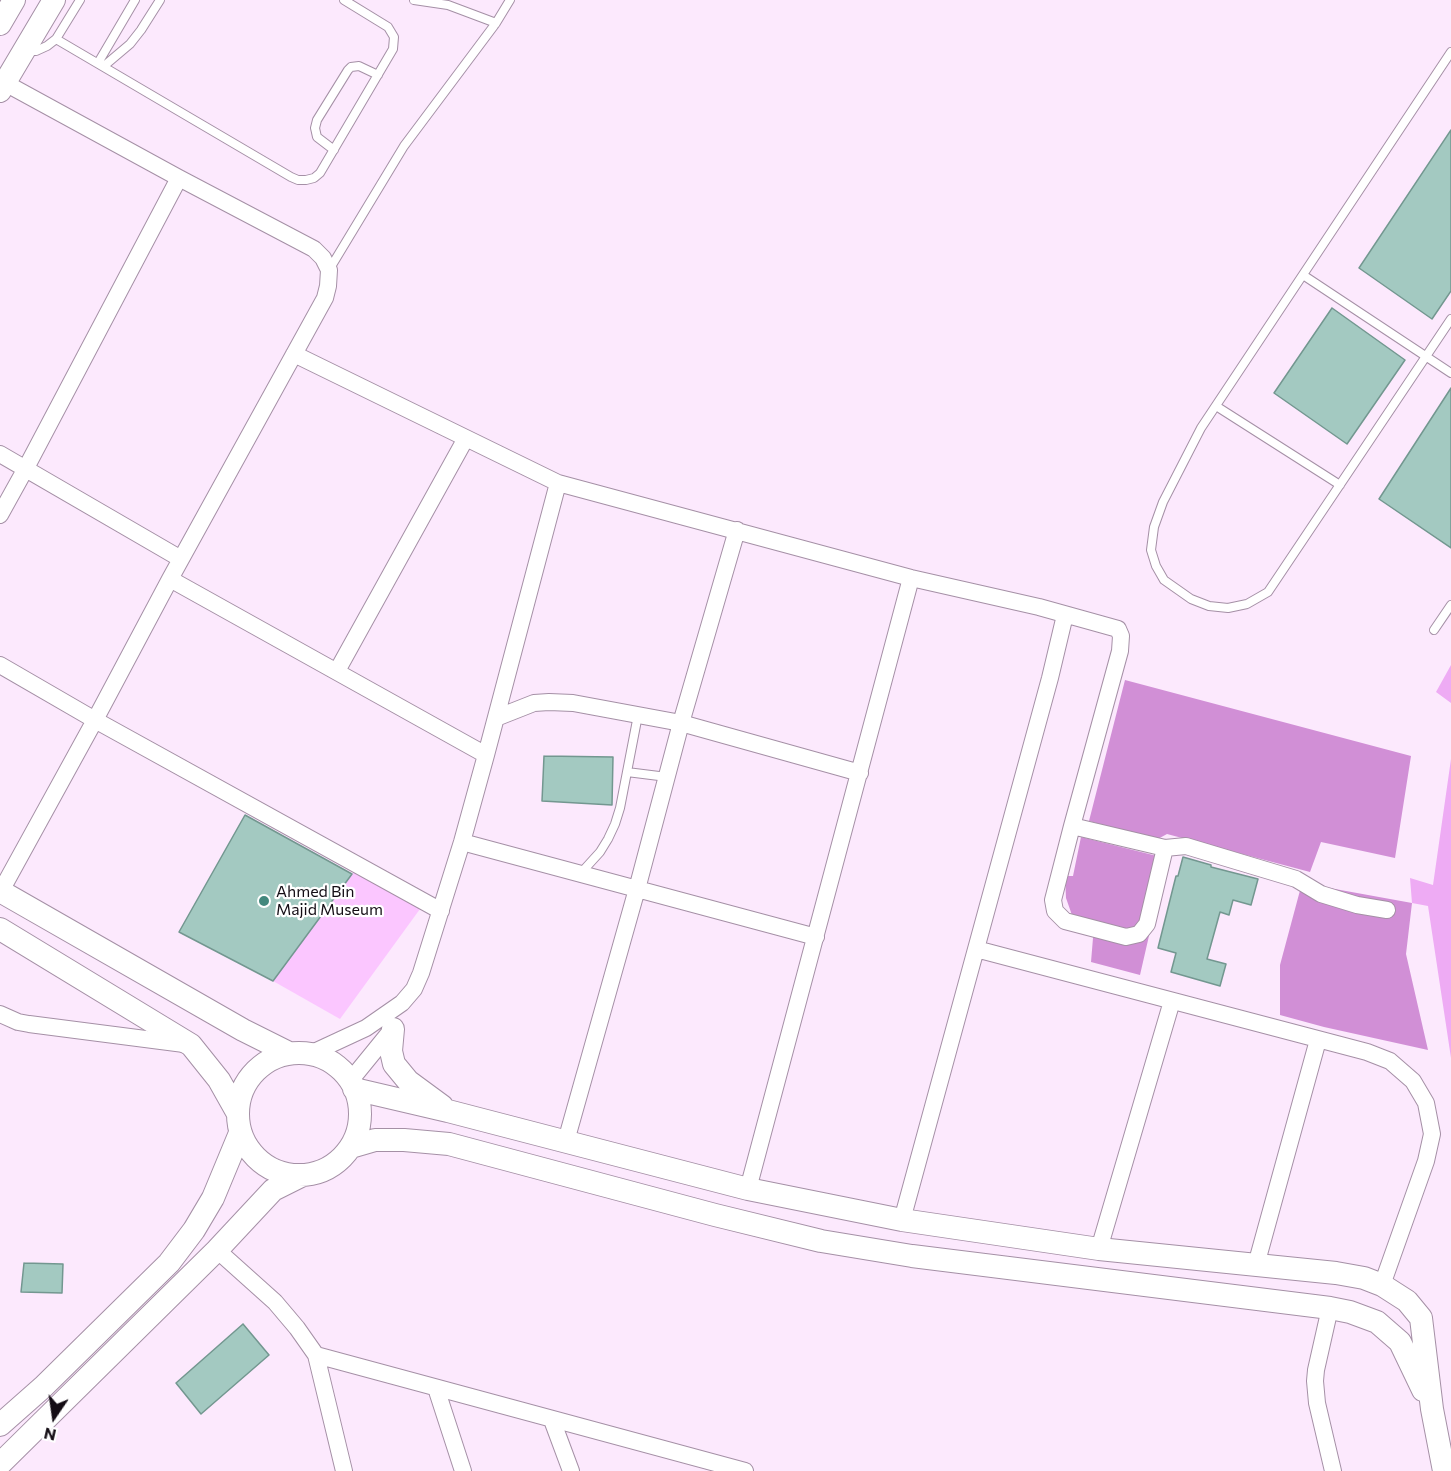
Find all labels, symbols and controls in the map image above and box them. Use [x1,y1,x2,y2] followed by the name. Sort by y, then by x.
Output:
[276,882,383,920] place label: Ahmed Bin Majid Museum
[257,894,271,908] marker: Ahmed Bin Majid Museum
[24,1387,84,1447] north arrow
[42,1424,58,1446] text: N

